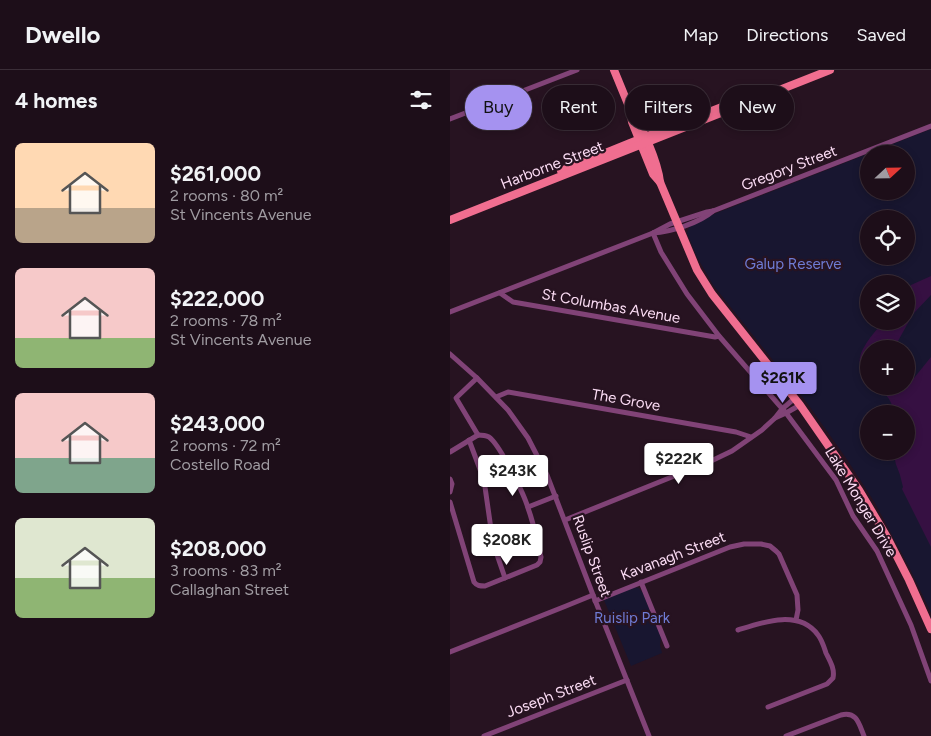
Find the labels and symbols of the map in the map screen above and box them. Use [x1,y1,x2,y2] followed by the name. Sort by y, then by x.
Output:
[498,137,606,193] street label: Harborne Street
[739,141,840,194] street label: Gregory Street
[860,145,915,200] north arrow
[745,255,841,273] park label: Galup Reserve
[540,285,682,327] street label: St Columbas Avenue
[748,362,818,404] pin: $261K
[590,385,662,415] street label: The Grove
[644,442,714,485] pin: $222K
[821,444,901,560] street label: Lake Monger Drive
[478,454,548,497] pin: $243K
[569,512,615,600] street label: Ruslip Street
[472,524,542,566] pin: $208K
[618,528,728,584] street label: Kavanagh Street
[594,609,671,627] park label: Ruislip Park
[504,671,599,721] street label: Joseph Street

